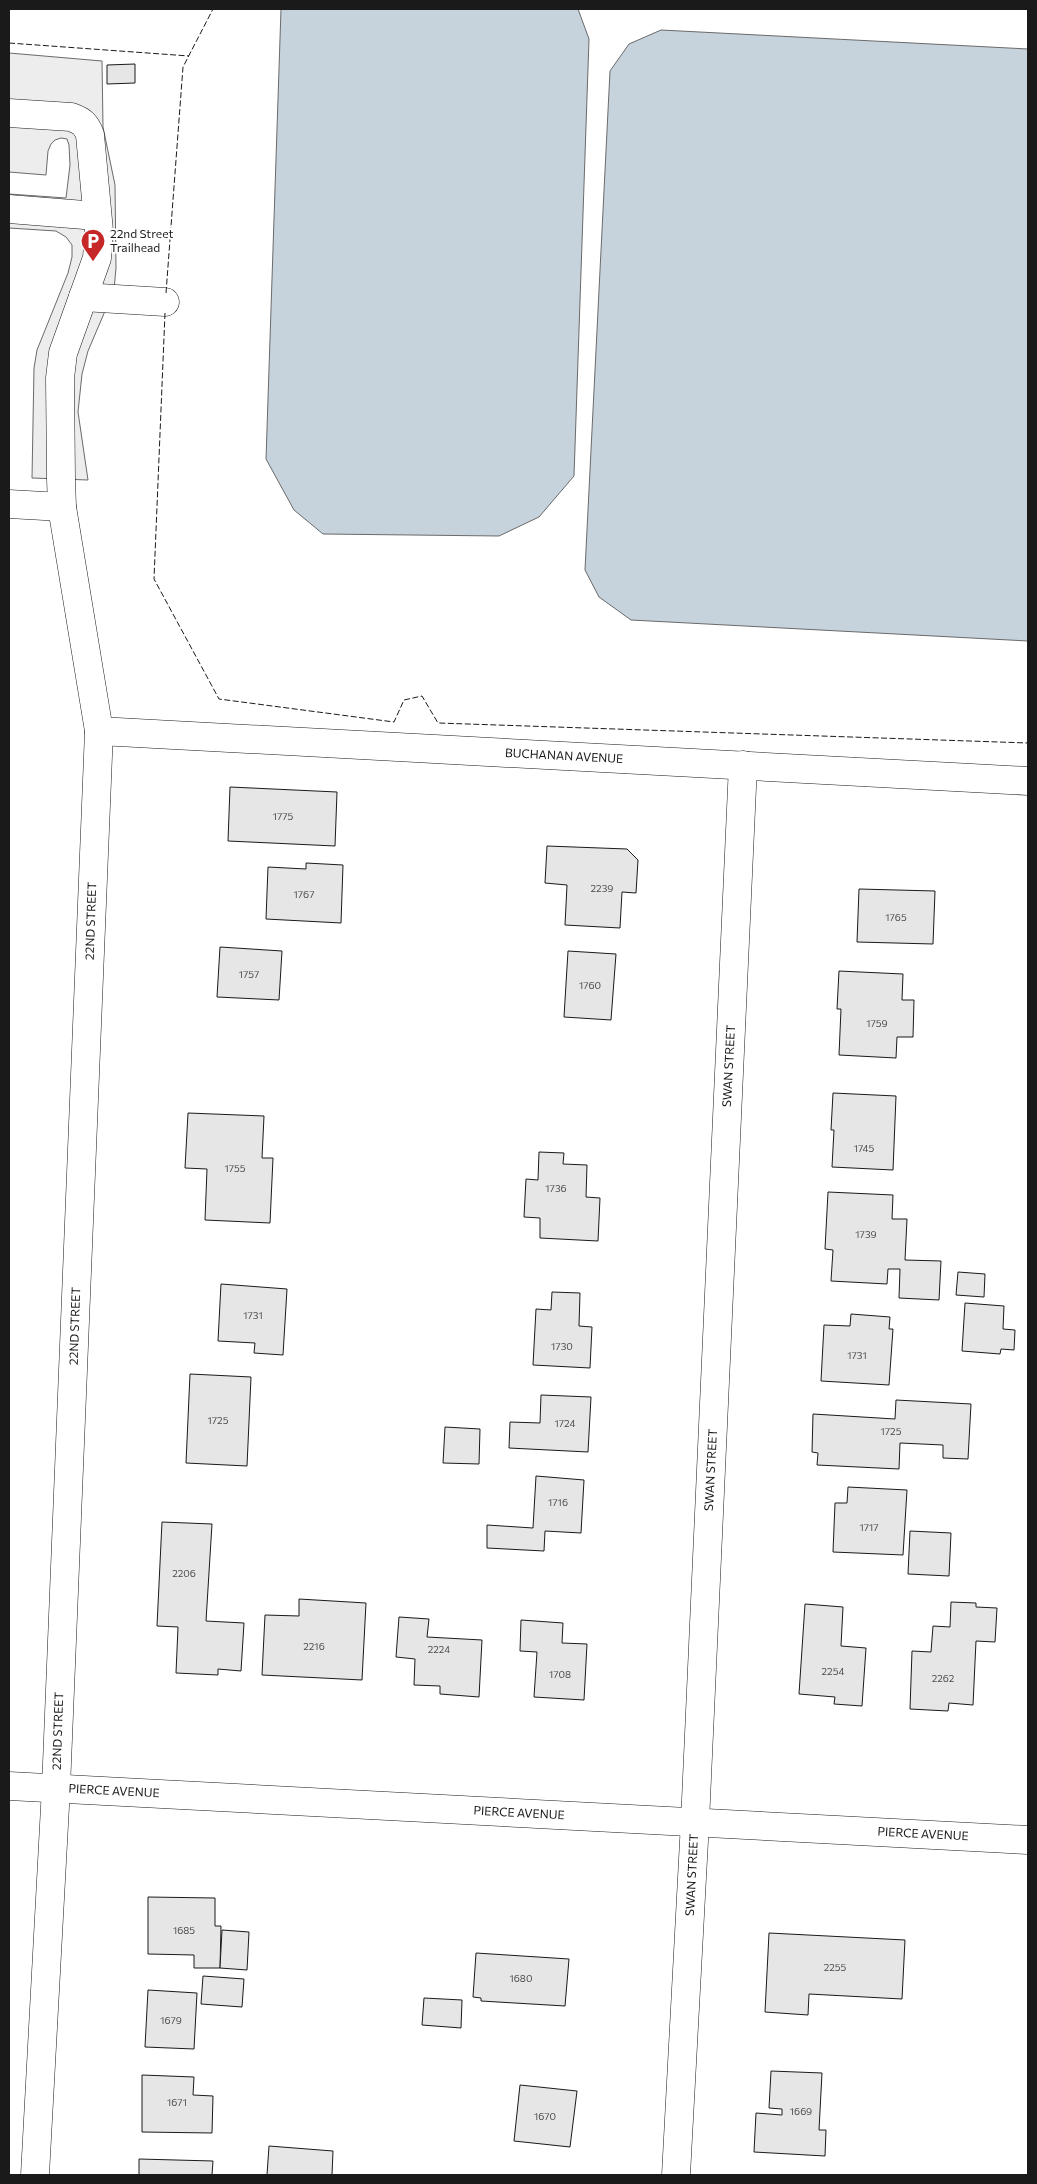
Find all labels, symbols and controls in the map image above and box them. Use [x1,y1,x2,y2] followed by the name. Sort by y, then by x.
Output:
[110,226,173,254] place label: 22nd Street Trailhead
[80,228,106,262] parking icon: 22nd Street Trailhead
[505,745,624,765] street label: BUCHANAN AVENUE
[273,810,294,822] house number: 1775
[82,881,98,960] street label: 22ND STREET
[591,882,613,894] house number: 2239
[294,888,314,900] house number: 1767
[885,911,907,923] house number: 1765
[239,968,259,980] house number: 1757
[579,979,601,991] house number: 1760
[866,1017,888,1029] house number: 1759
[719,1024,737,1107] street label: SWAN STREET
[854,1142,875,1154] house number: 1745
[224,1162,246,1174] house number: 1755
[545,1182,567,1194] house number: 1736
[855,1228,877,1240] house number: 1739
[66,1286,82,1365] street label: 22ND STREET
[243,1309,263,1321] house number: 1731
[551,1340,573,1352] house number: 1730
[847,1349,867,1361] house number: 1731
[208,1414,229,1426] house number: 1725
[555,1417,575,1429] house number: 1724
[881,1425,902,1437] house number: 1725
[701,1428,719,1511] street label: SWAN STREET
[548,1496,568,1508] house number: 1716
[859,1521,879,1533] house number: 1717
[172,1567,196,1579] house number: 2206
[303,1640,325,1652] house number: 2216
[428,1643,450,1655] house number: 2224
[822,1665,844,1677] house number: 2254
[549,1668,571,1680] house number: 1708
[932,1672,955,1684] house number: 2262
[49,1691,65,1770] street label: 22ND STREET
[68,1781,160,1799] street label: PIERCE AVENUE
[473,1803,565,1821] street label: PIERCE AVENUE
[877,1824,969,1842] street label: PIERCE AVENUE
[682,1833,700,1916] street label: SWAN STREET
[173,1924,195,1936] house number: 1685
[824,1961,847,1973] house number: 2255
[510,1972,532,1984] house number: 1680
[160,2014,182,2026] house number: 1679
[167,2096,187,2108] house number: 1671
[790,2105,812,2117] house number: 1669
[534,2110,556,2122] house number: 1670

